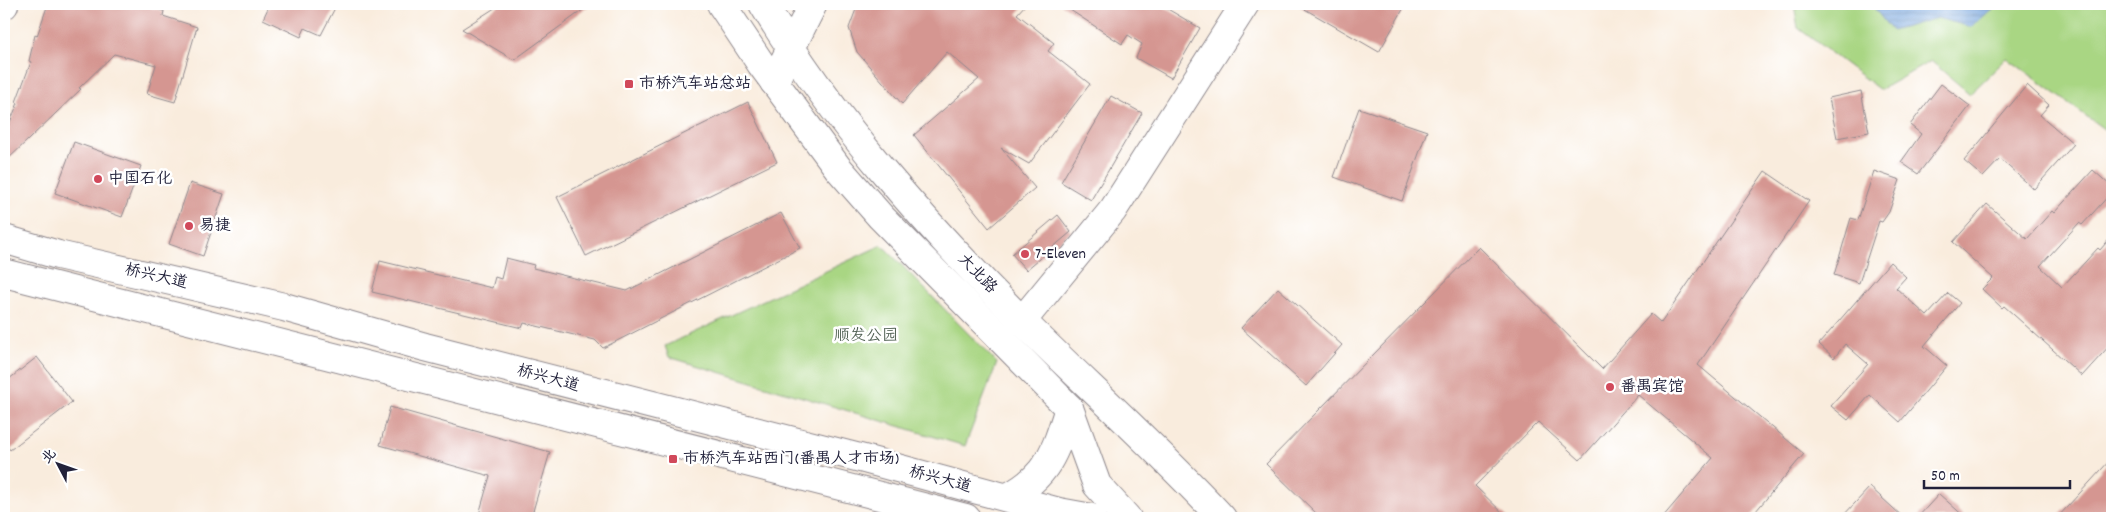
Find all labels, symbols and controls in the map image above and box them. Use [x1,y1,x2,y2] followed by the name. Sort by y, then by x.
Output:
[639,73,751,96] place label: 市桥汽车站总站
[623,78,635,90] marker: 市桥汽车站总站
[108,168,172,191] place label: 中国石化
[92,173,104,185] marker: 中国石化
[199,215,231,238] place label: 易捷
[183,220,195,232] marker: 易捷
[1035,243,1086,266] place label: 7-Eleven
[1019,248,1031,260] marker: 7-Eleven
[952,249,1002,299] street label: 大北路
[122,259,190,295] street label: 桥兴大道
[834,325,898,348] park label: 顺发公园
[514,360,582,398] street label: 桥兴大道
[1620,376,1684,399] place label: 番禺宾馆
[1604,381,1616,393] marker: 番禺宾馆
[32,440,82,490] north arrow
[38,445,62,469] text: 北
[683,448,899,471] place label: 市桥汽车站西门(番禺人才市场)
[667,453,679,465] marker: 市桥汽车站西门(番禺人才市场)
[1924,457,2070,489] scale bar
[906,461,974,499] street label: 桥兴大道
[1931,466,1960,488] text: 50 m

